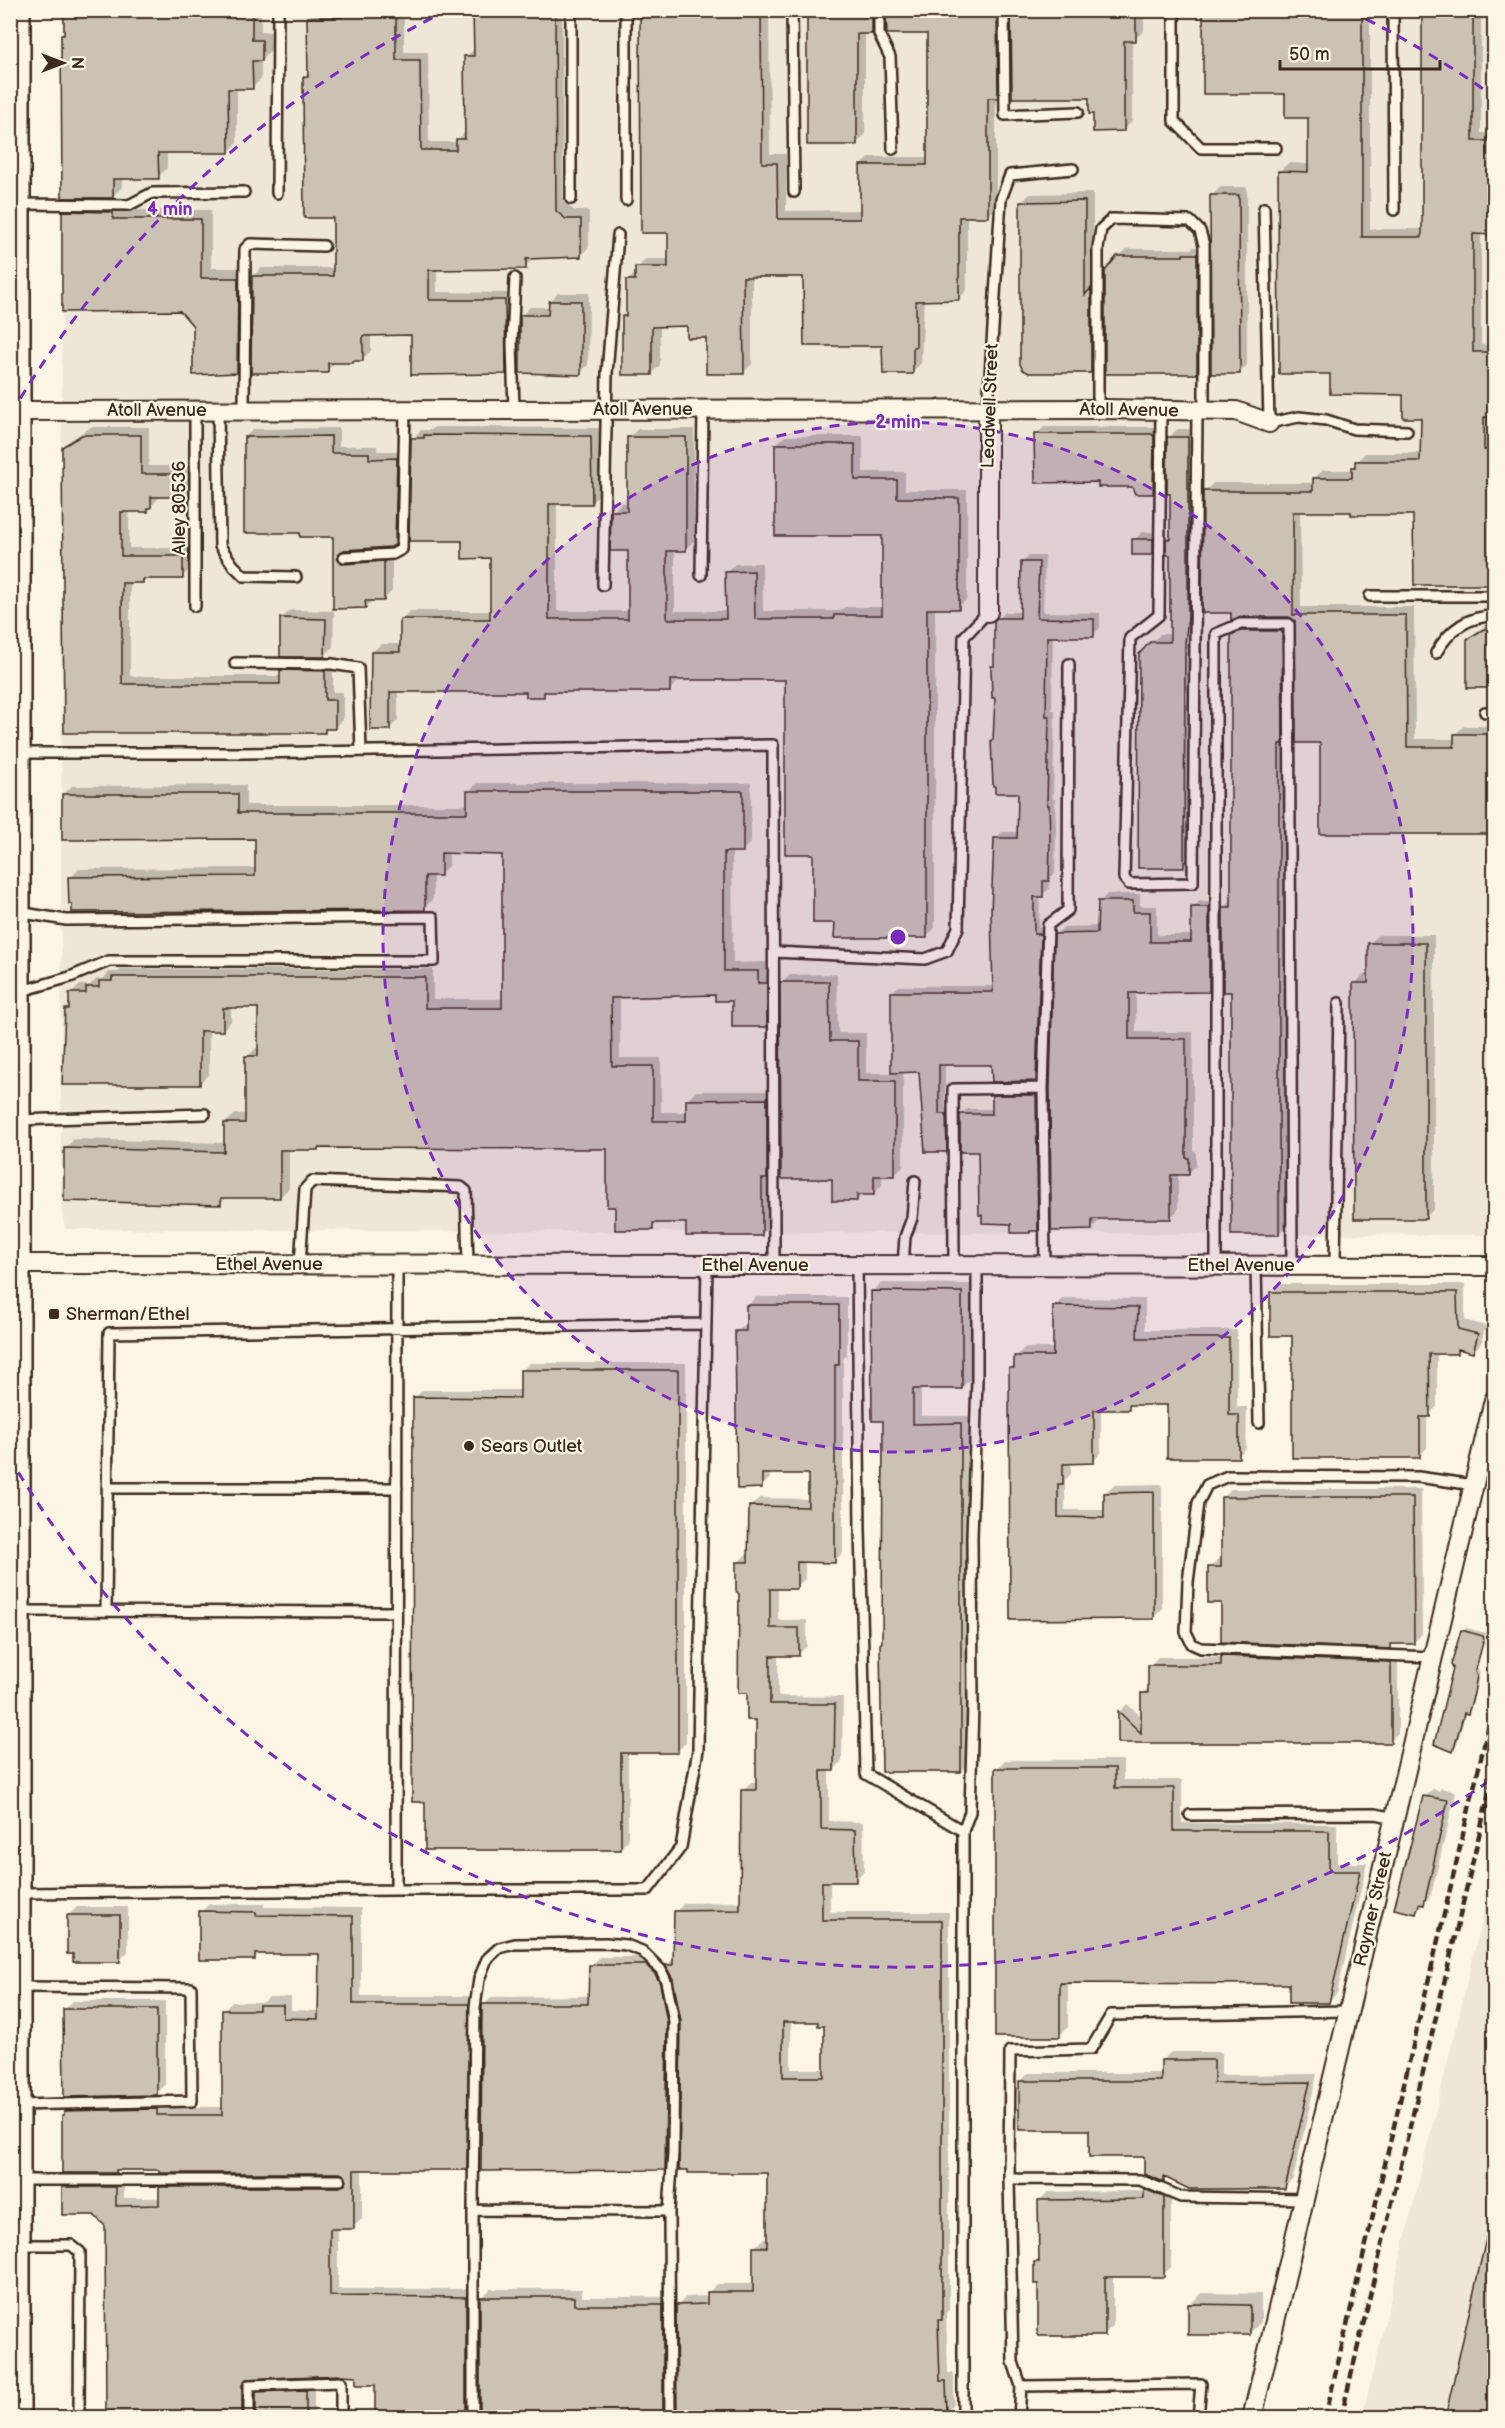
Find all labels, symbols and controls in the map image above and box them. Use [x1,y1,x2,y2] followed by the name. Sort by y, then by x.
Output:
[33,33,93,93] north arrow
[1280,33,1440,71] scale bar
[1289,44,1330,65] text: 50 m
[67,57,86,69] text: N
[147,199,193,220] text: 4 min
[977,343,1003,469] street label: Leadwell Street
[593,399,693,420] street label: Atoll Avenue
[1079,399,1179,421] street label: Atoll Avenue
[107,400,207,421] street label: Atoll Avenue
[875,412,921,433] text: 2 min
[169,461,190,555] street label: Alley 80536
[888,927,908,947] centre of rings
[215,1254,323,1275] street label: Ethel Avenue
[701,1255,809,1276] street label: Ethel Avenue
[1187,1255,1295,1276] street label: Ethel Avenue
[66,1304,189,1325] place label: Sherman/Ethel
[47,1307,61,1321] marker: Sherman/Ethel
[481,1436,583,1457] place label: Sears Outlet
[462,1439,476,1453] marker: Sears Outlet
[1350,1849,1397,1968] street label: Raymer Street

